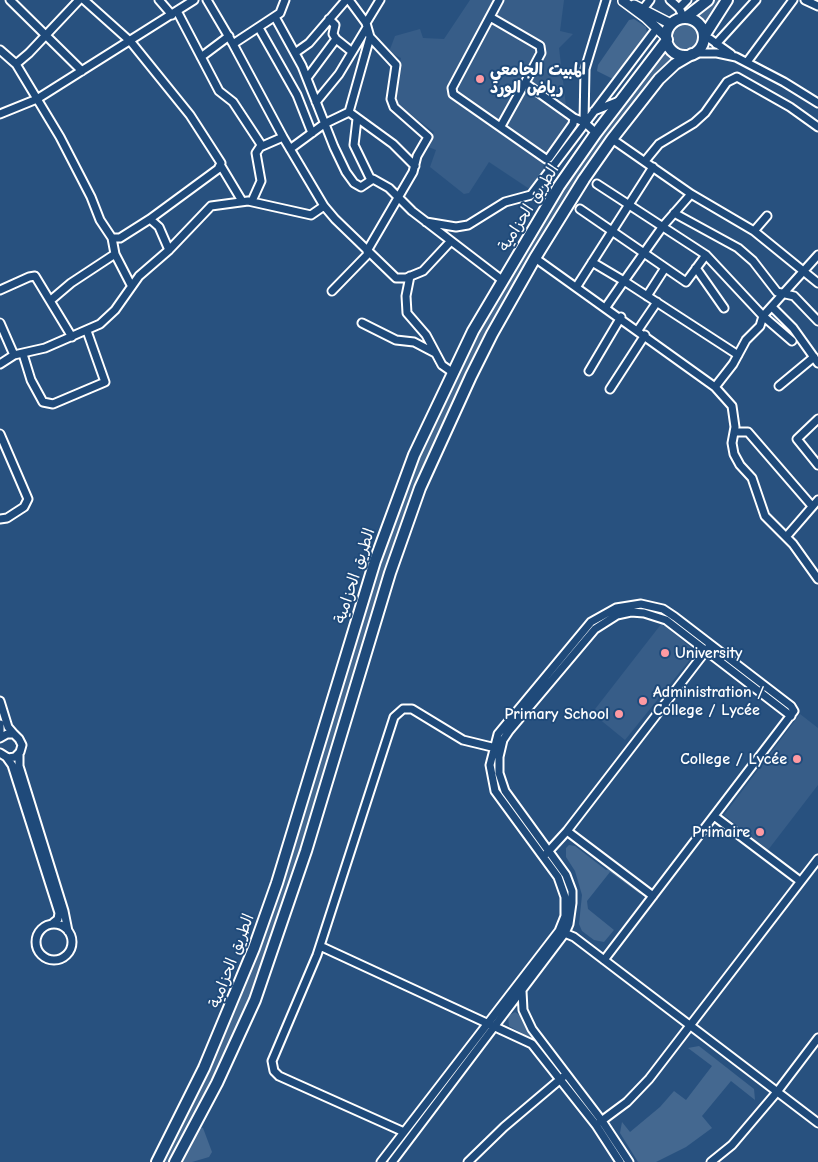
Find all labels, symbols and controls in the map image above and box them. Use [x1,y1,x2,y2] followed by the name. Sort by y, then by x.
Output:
[490,60,586,98] place label: المبيت الجامعي رياض الورد
[474,73,486,85] marker: المبيت الجامعي رياض الورد
[495,161,563,255] street label: الطريق الحزامية
[331,526,379,626] street label: الطريق الحزامية
[675,643,742,663] place label: University
[659,647,671,659] marker: University
[653,682,764,720] place label: Administration / College / Lycée
[637,695,649,707] marker: Administration / College / Lycée
[504,704,609,724] place label: Primary School
[613,708,625,720] marker: Primary School
[680,749,787,769] place label: College / Lycée
[791,753,803,765] marker: College / Lycée
[692,822,750,842] place label: Primaire
[754,826,766,838] marker: Primaire
[205,911,259,1011] street label: الطريق الحزامية

